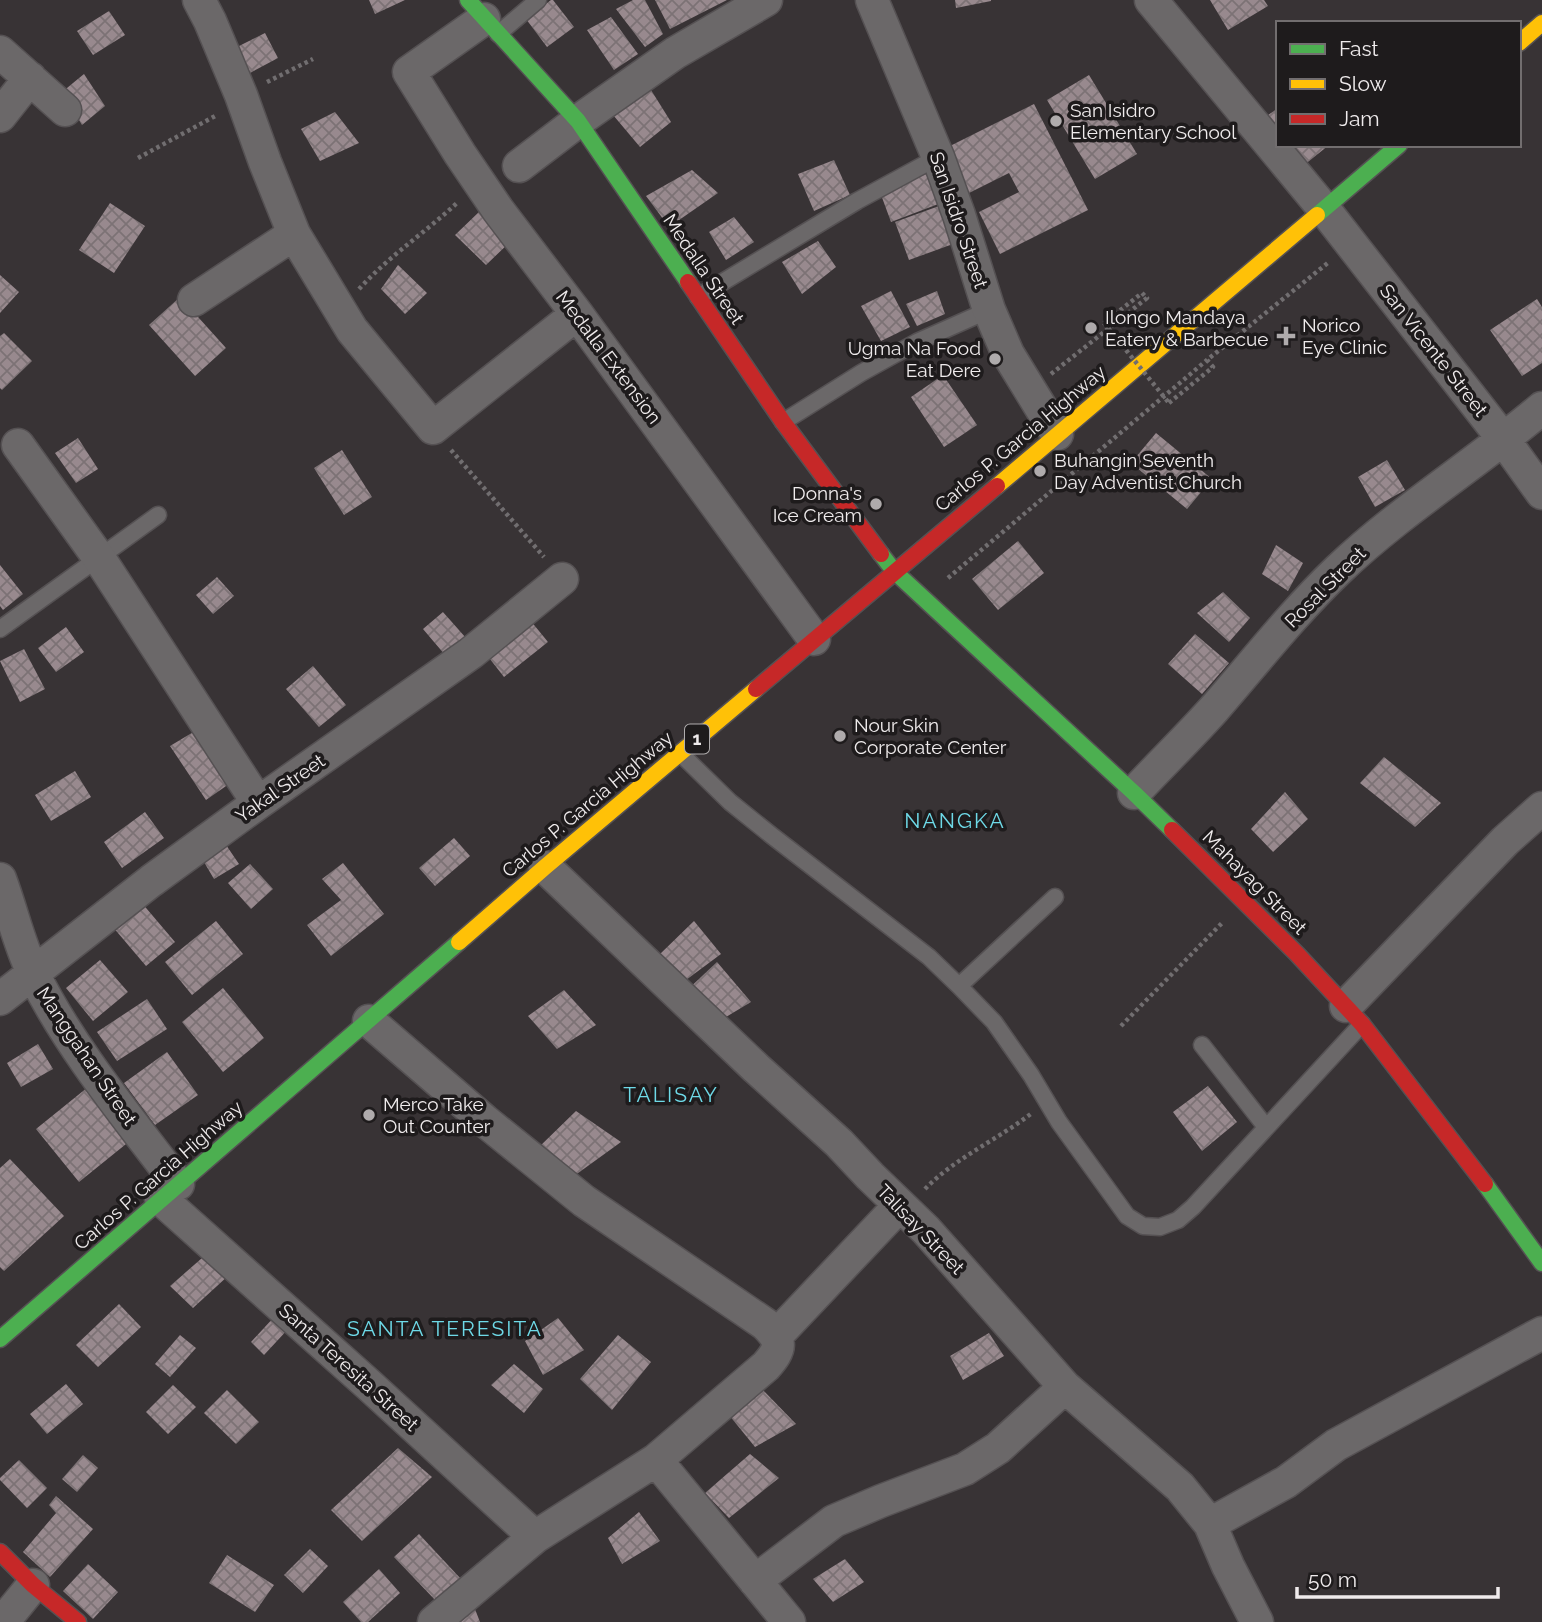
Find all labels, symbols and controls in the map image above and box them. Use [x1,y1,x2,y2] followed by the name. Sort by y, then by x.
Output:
[1276,21,1521,147] legend
[1339,36,1379,61] text: Fast
[1339,71,1387,96] text: Slow
[1070,99,1237,143] place label: San Isidro Elementary School
[1339,106,1380,131] text: Jam
[1048,113,1064,129] marker: San Isidro Elementary School
[925,149,993,292] street label: San Isidro Street
[659,210,749,329] street label: Medalla Street
[1376,280,1493,421] street label: San Vicente Street
[552,286,666,428] street label: Medalla Extension
[1105,306,1268,350] place label: Ilongo Mandaya Eatery & Barbecue
[1302,314,1387,358] place label: Norico Eye Clinic
[1083,320,1099,336] marker: Ilongo Mandaya Eatery & Barbecue
[1276,326,1296,346] marker: Norico Eye Clinic
[848,337,981,381] place label: Ugma Na Food Eat Dere
[987,351,1003,367] marker: Ugma Na Food Eat Dere
[930,360,1110,516] street label: Carlos P. Garcia Highway
[1054,449,1242,493] place label: Buhangin Seventh Day Adventist Church
[1032,463,1048,479] marker: Buhangin Seventh Day Adventist Church
[773,482,862,526] place label: Donna's Ice Cream
[868,496,884,512] marker: Donna's Ice Cream
[1280,542,1370,632] street label: Rosal Street
[854,714,1007,758] place label: Nour Skin Corporate Center
[685,724,709,754] road number: 1
[497,726,677,882] street label: Carlos P. Garcia Highway
[832,728,848,744] marker: Nour Skin Corporate Center
[231,749,329,827] street label: Yakal Street
[904,808,1006,833] district label: NANGKA
[1199,826,1312,939] street label: Mahayag Street
[33,983,142,1130] street label: Manggahan Street
[623,1082,719,1107] district label: TALISAY
[383,1093,491,1137] place label: Merco Take Out Counter
[69,1096,247,1254] street label: Carlos P. Garcia Highway
[361,1107,377,1123] marker: Merco Take Out Counter
[873,1180,970,1279] street label: Talisay Street
[275,1299,424,1436] street label: Santa Teresita Street
[347,1316,543,1341] district label: SANTA TERESITA
[1297,1556,1498,1600] scale bar
[1308,1567,1357,1592] text: 50 m

